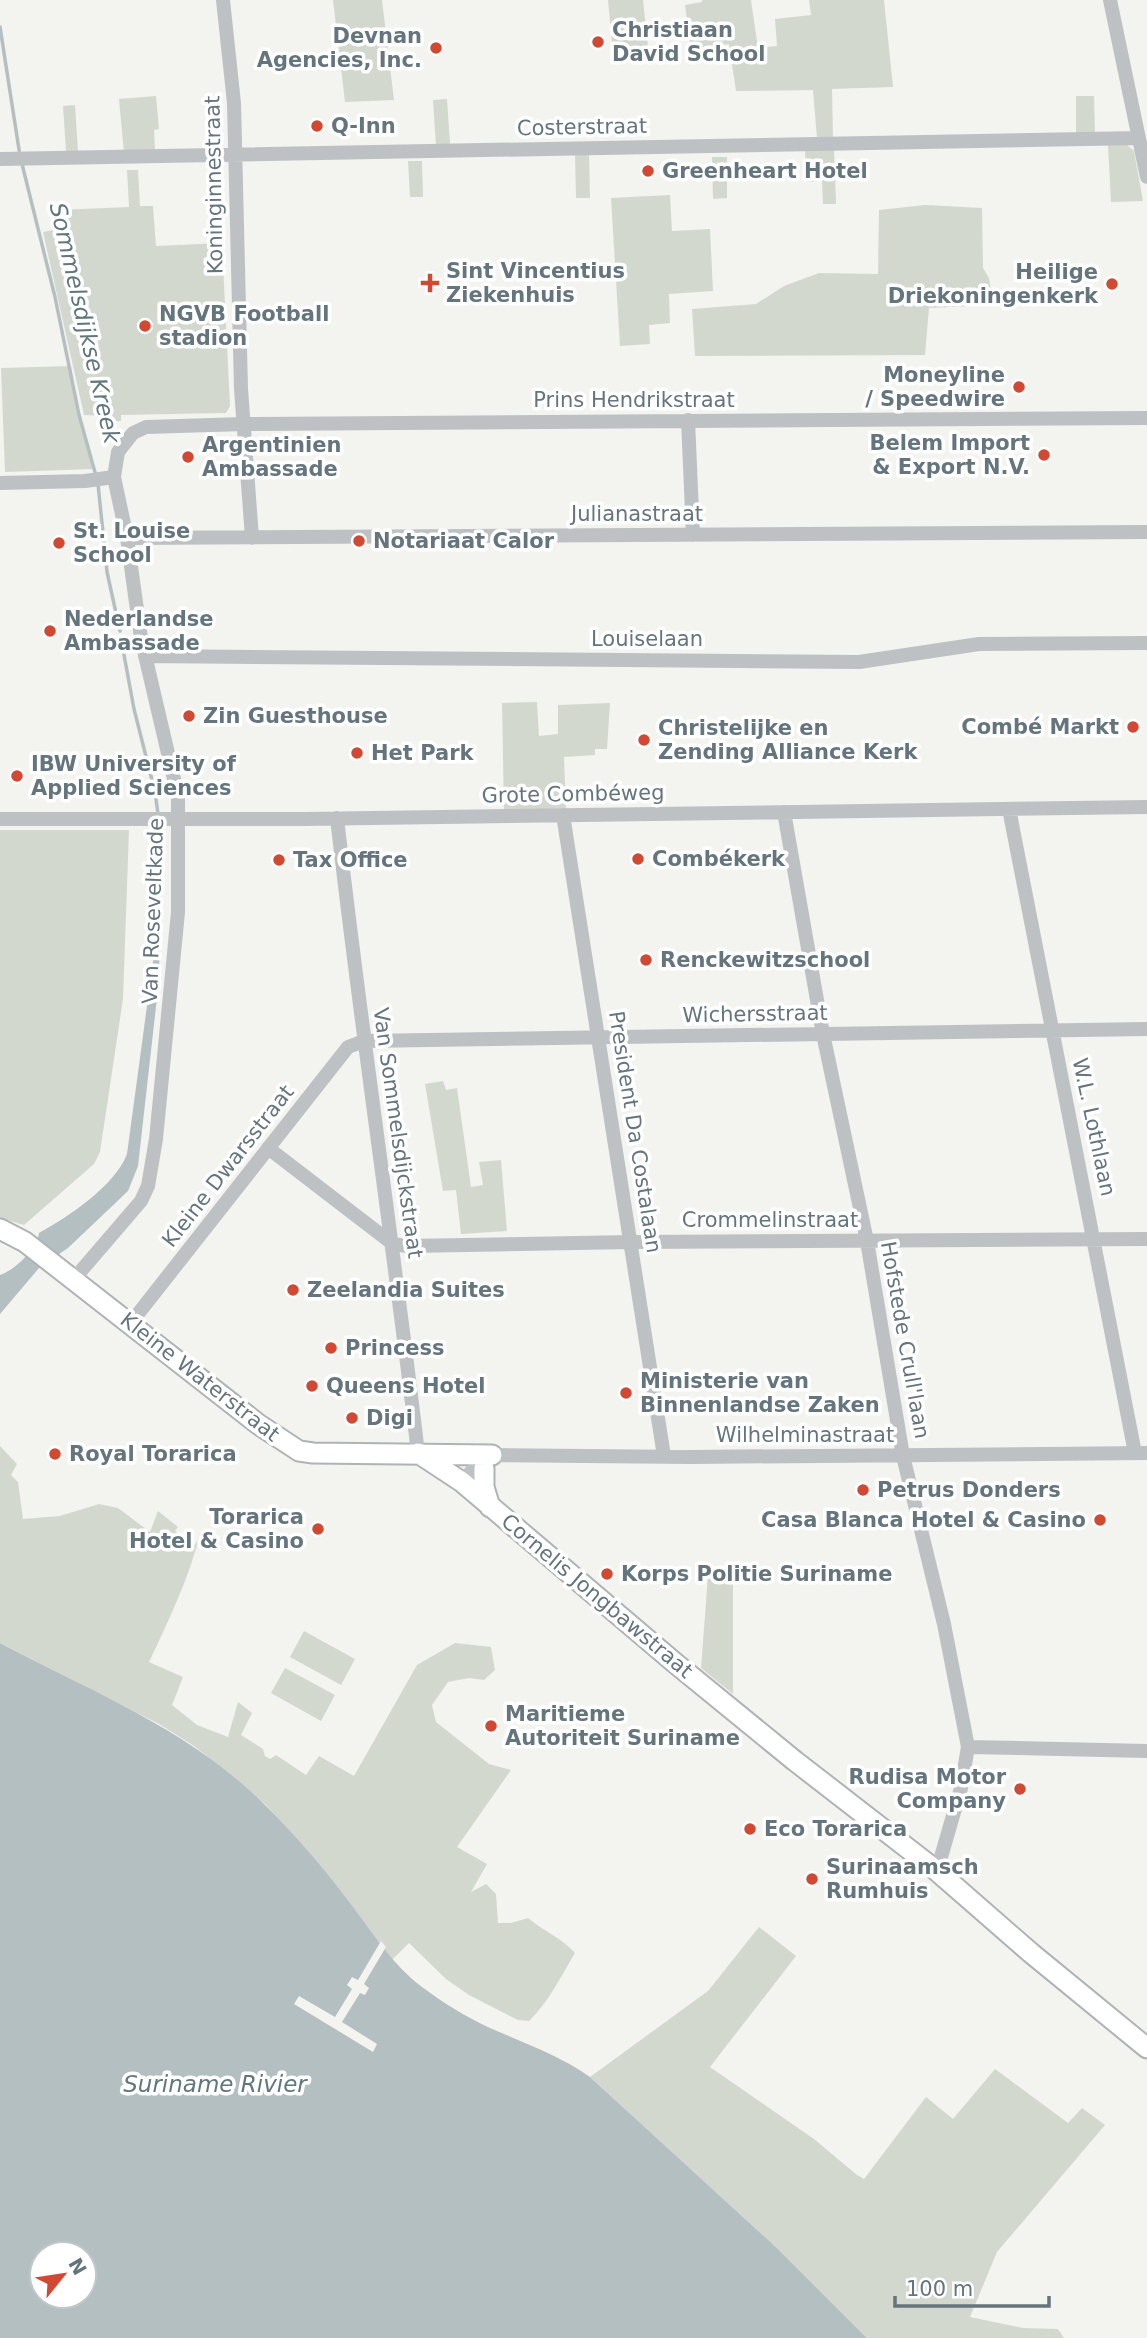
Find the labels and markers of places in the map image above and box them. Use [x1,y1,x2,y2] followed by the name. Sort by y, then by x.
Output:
[612,18,765,66] place label: Christiaan David School
[257,24,422,72] place label: Devnan Agencies, Inc.
[590,34,606,50] marker: Christiaan David School
[428,40,444,56] marker: Devnan Agencies, Inc.
[331,114,396,138] place label: Q-Inn
[309,118,325,134] marker: Q-Inn
[662,159,868,183] place label: Greenheart Hotel
[640,163,656,179] marker: Greenheart Hotel
[446,259,625,307] place label: Sint Vincentius Ziekenhuis
[888,260,1099,308] place label: Heilige Driekoningenkerk
[420,273,440,293] marker: Sint Vincentius Ziekenhuis
[1104,276,1120,292] marker: Heilige Driekoningenkerk
[159,302,329,350] place label: NGVB Football stadion
[137,318,153,334] marker: NGVB Football stadion
[865,363,1005,411] place label: Moneyline / Speedwire
[1011,379,1027,395] marker: Moneyline / Speedwire
[870,431,1030,479] place label: Belem Import & Export N.V.
[202,433,341,481] place label: Argentinien Ambassade
[1036,447,1052,463] marker: Belem Import & Export N.V.
[180,449,196,465] marker: Argentinien Ambassade
[73,519,190,567] place label: St. Louise School
[373,529,555,553] place label: Notariaat Calor
[351,533,367,549] marker: Notariaat Calor
[51,535,67,551] marker: St. Louise School
[64,607,214,655] place label: Nederlandse Ambassade
[42,623,58,639] marker: Nederlandse Ambassade
[203,704,388,728] place label: Zin Guesthouse
[181,708,197,724] marker: Zin Guesthouse
[961,715,1119,739] place label: Combé Markt
[658,716,918,764] place label: Christelijke en Zending Alliance Kerk
[1125,719,1141,735] marker: Combé Markt
[636,732,652,748] marker: Christelijke en Zending Alliance Kerk
[371,741,475,765] place label: Het Park
[349,745,365,761] marker: Het Park
[31,752,237,800] place label: IBW University of Applied Sciences
[9,768,25,784] marker: IBW University of Applied Sciences
[652,847,786,871] place label: Combékerk
[293,848,408,872] place label: Tax Office
[630,851,646,867] marker: Combékerk
[271,852,287,868] marker: Tax Office
[660,948,870,972] place label: Renckewitzschool
[638,952,654,968] marker: Renckewitzschool
[307,1278,505,1302] place label: Zeelandia Suites
[285,1282,301,1298] marker: Zeelandia Suites
[345,1336,445,1360] place label: Princess
[323,1340,339,1356] marker: Princess
[640,1369,880,1417] place label: Ministerie van Binnenlandse Zaken
[326,1374,486,1398] place label: Queens Hotel
[304,1378,320,1394] marker: Queens Hotel
[618,1385,634,1401] marker: Ministerie van Binnenlandse Zaken
[366,1406,413,1430] place label: Digi
[344,1410,360,1426] marker: Digi
[69,1442,237,1466] place label: Royal Torarica
[47,1446,63,1462] marker: Royal Torarica
[877,1478,1061,1502] place label: Petrus Donders
[855,1482,871,1498] marker: Petrus Donders
[129,1505,304,1553] place label: Torarica Hotel & Casino
[761,1508,1086,1532] place label: Casa Blanca Hotel & Casino
[1092,1512,1108,1528] marker: Casa Blanca Hotel & Casino
[310,1521,326,1537] marker: Torarica Hotel & Casino
[621,1562,892,1586] place label: Korps Politie Suriname
[599,1566,615,1582] marker: Korps Politie Suriname
[505,1702,740,1750] place label: Maritieme Autoriteit Suriname
[483,1718,499,1734] marker: Maritieme Autoriteit Suriname
[849,1765,1007,1813] place label: Rudisa Motor Company
[1012,1781,1028,1797] marker: Rudisa Motor Company
[764,1817,907,1841] place label: Eco Torarica
[742,1821,758,1837] marker: Eco Torarica
[826,1855,979,1903] place label: Surinaamsch Rumhuis
[804,1871,820,1887] marker: Surinaamsch Rumhuis

